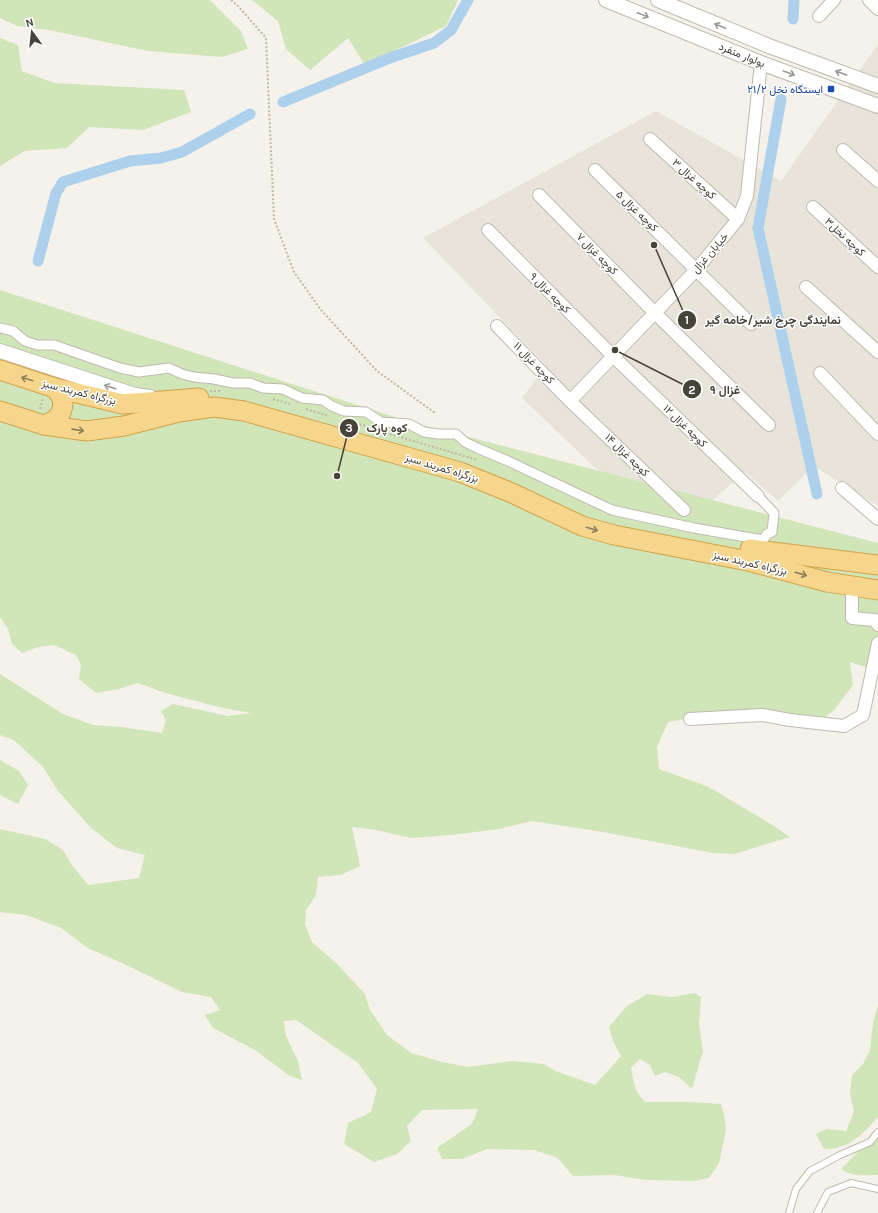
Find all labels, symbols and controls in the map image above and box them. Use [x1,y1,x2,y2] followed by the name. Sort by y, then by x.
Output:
[636,11,648,19] one-way arrow
[12,12,52,52] north arrow
[24,16,35,30] text: N
[715,21,727,29] one-way arrow
[717,40,767,70] street label: بولوار منفرد
[836,68,848,76] one-way arrow
[783,70,795,78] one-way arrow
[747,83,823,96] place label: ایستگاه نخل ۲۱/۲
[826,84,836,94] marker: ایستگاه نخل ۲۱/۲
[669,156,719,203] street label: کوچه غزال ۳
[613,188,661,235] street label: کوچه غزال ۵
[821,215,868,260] street label: کوچه نخل۳
[689,230,731,276] street label: خیابان غزال
[573,231,621,278] street label: کوچه غزال ۷
[526,270,573,317] street label: کوچه غزال ۹
[677,308,849,332] callout: نمایندگی چرخ شیر/خامه گیر
[685,313,689,327] text: 1
[704,313,841,328] text: نمایندگی چرخ شیر/خامه گیر
[510,339,557,387] street label: کوچه غزال ۱۱
[21,375,34,382] one-way arrow
[40,376,117,408] street label: بزرگراه کمربند سبز
[682,377,748,401] callout: غزال ۹
[104,383,117,390] one-way arrow
[688,383,696,397] text: 2
[710,383,740,398] text: غزال ۹
[660,402,710,451] street label: کوچه غزال ۱۲
[339,416,416,440] callout: کوه پارک
[345,421,353,435] text: 3
[367,421,408,436] text: کوه پارک
[72,426,85,434] one-way arrow
[602,431,652,480] street label: کوچه غزال ۱۴
[403,450,480,485] street label: بزرگراه کمربند سبز
[585,525,598,533] one-way arrow
[711,548,789,578] street label: بزرگراه کمربند سبز
[794,571,807,578] one-way arrow

